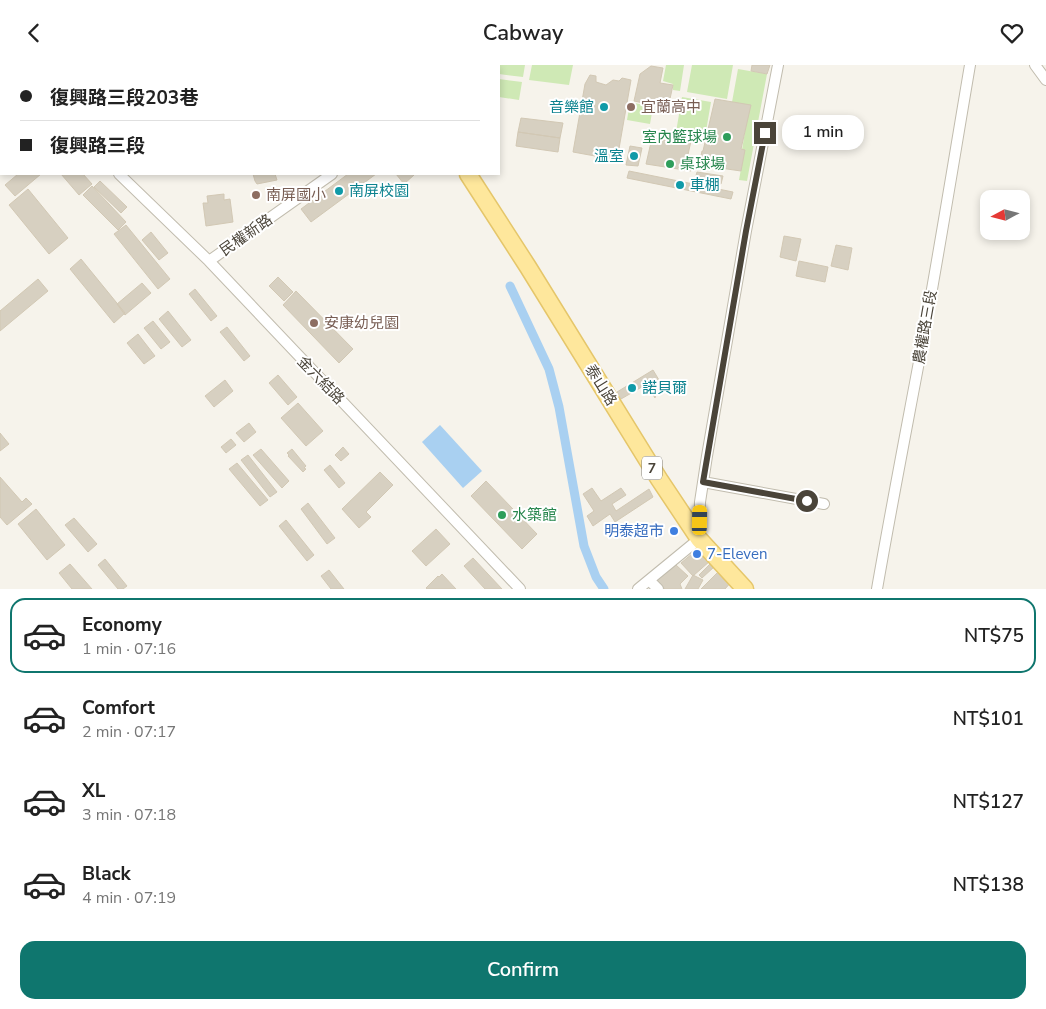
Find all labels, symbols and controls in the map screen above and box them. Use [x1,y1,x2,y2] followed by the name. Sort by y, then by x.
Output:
[483,18,563,48] text: Cabway
[20,19,48,47] icon: back
[998,19,1026,47] icon: heart
[50,85,198,111] text: 復興路三段203巷
[549,97,594,117] place label: 音樂館
[641,97,701,117] place label: 宜蘭高中
[598,101,610,113] marker: 音樂館
[625,101,637,113] marker: 宜蘭高中
[782,115,865,151] callout: 1 min
[803,121,843,143] text: 1 min
[754,122,776,144] route end
[642,127,717,147] place label: 室內籃球場
[721,131,733,143] marker: 室內籃球場
[50,133,145,159] text: 復興路三段
[594,146,624,166] place label: 溫室
[628,150,640,162] marker: 溫室
[680,154,725,174] place label: 桌球場
[664,158,676,170] marker: 桌球場
[690,175,720,195] place label: 車棚
[674,179,686,191] marker: 車棚
[349,181,409,201] place label: 南屏校園
[266,185,326,205] place label: 南屏國小
[333,185,345,197] marker: 南屏校園
[250,189,262,201] marker: 南屏國小
[980,190,1030,240] north arrow
[980,190,1030,240] map controls
[216,210,276,260] street label: 民權新路
[909,288,941,366] street label: 農權路三段
[324,313,399,333] place label: 安康幼兒園
[308,317,320,329] marker: 安康幼兒園
[293,351,349,409] street label: 金六結路
[581,361,621,409] street label: 泰山路
[642,378,687,398] place label: 諾貝爾
[626,382,638,394] marker: 諾貝爾
[642,457,662,479] road number: 7
[796,490,818,512] route start
[512,505,557,525] place label: 水築館
[692,505,707,535] car
[496,509,508,521] marker: 水築館
[604,521,664,541] place label: 明泰超市
[668,525,680,537] marker: 明泰超市
[707,544,767,564] place label: 7-Eleven
[691,548,703,560] marker: 7-Eleven
[82,612,162,638] text: Economy
[22,613,67,658] icon: car
[964,623,1024,649] text: NT$75
[82,638,176,660] text: 1 min · 07:16
[82,695,155,721] text: Comfort
[22,696,67,741] icon: car
[953,706,1024,732] text: NT$101
[82,721,176,743] text: 2 min · 07:17
[82,778,105,804] text: XL
[22,779,67,824] icon: car
[953,789,1024,815] text: NT$127
[82,804,176,826] text: 3 min · 07:18
[82,861,131,887] text: Black
[22,862,67,907] icon: car
[953,872,1024,898] text: NT$138
[82,887,176,909] text: 4 min · 07:19
[20,941,1026,999] button: Confirm

